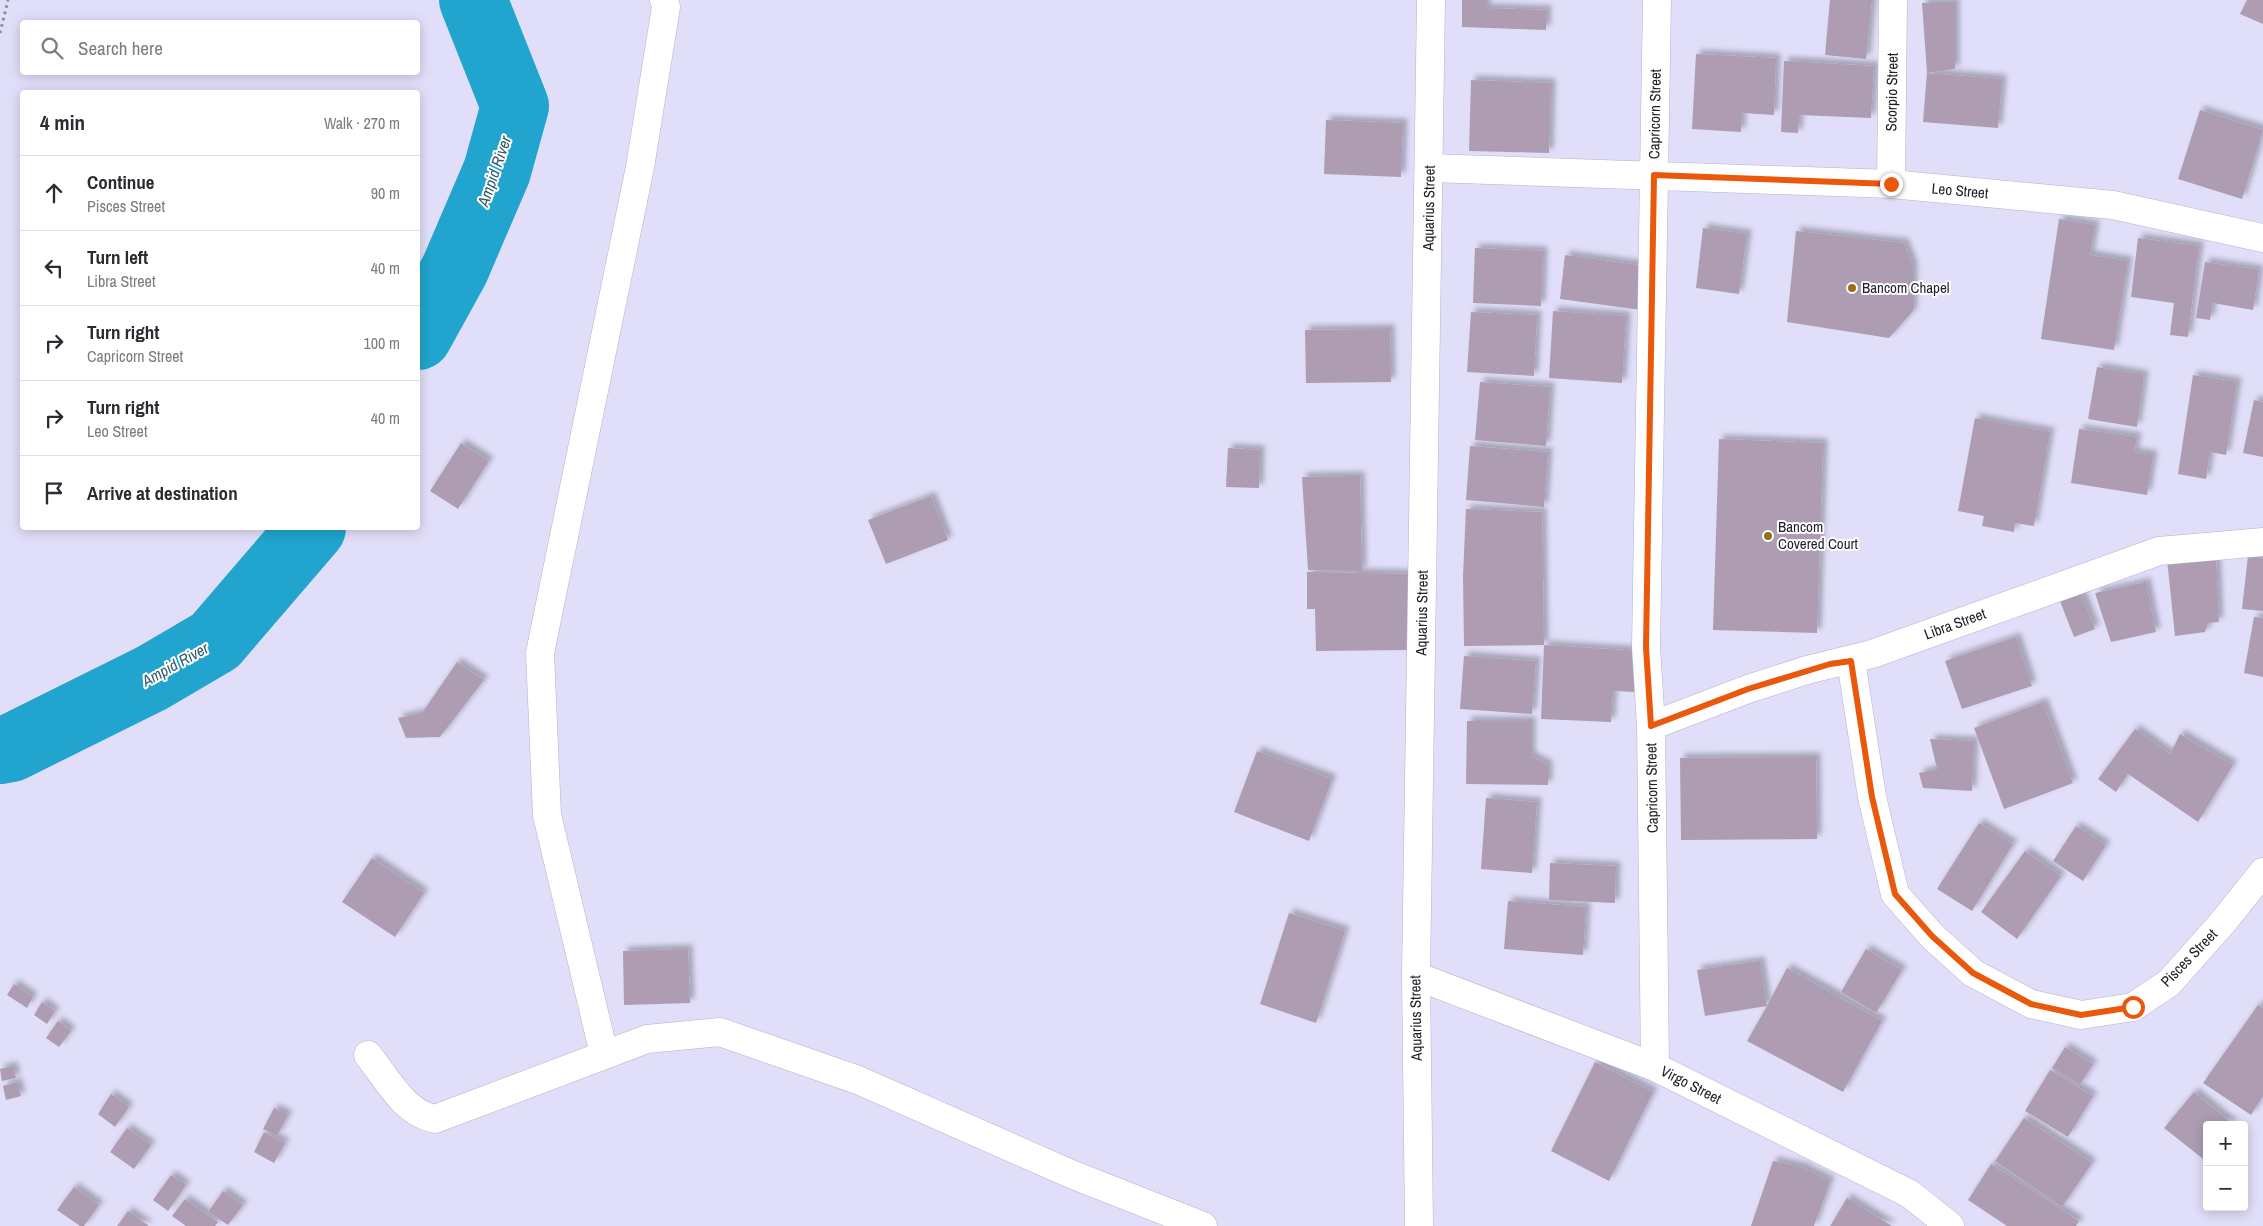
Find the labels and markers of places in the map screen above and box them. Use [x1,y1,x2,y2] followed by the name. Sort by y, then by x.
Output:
[1862,277,1950,298] place label: Bancom Chapel
[1846,282,1858,294] marker: Bancom Chapel
[1778,516,1859,554] place label: Bancom Covered Court
[1762,530,1774,542] marker: Bancom Covered Court

